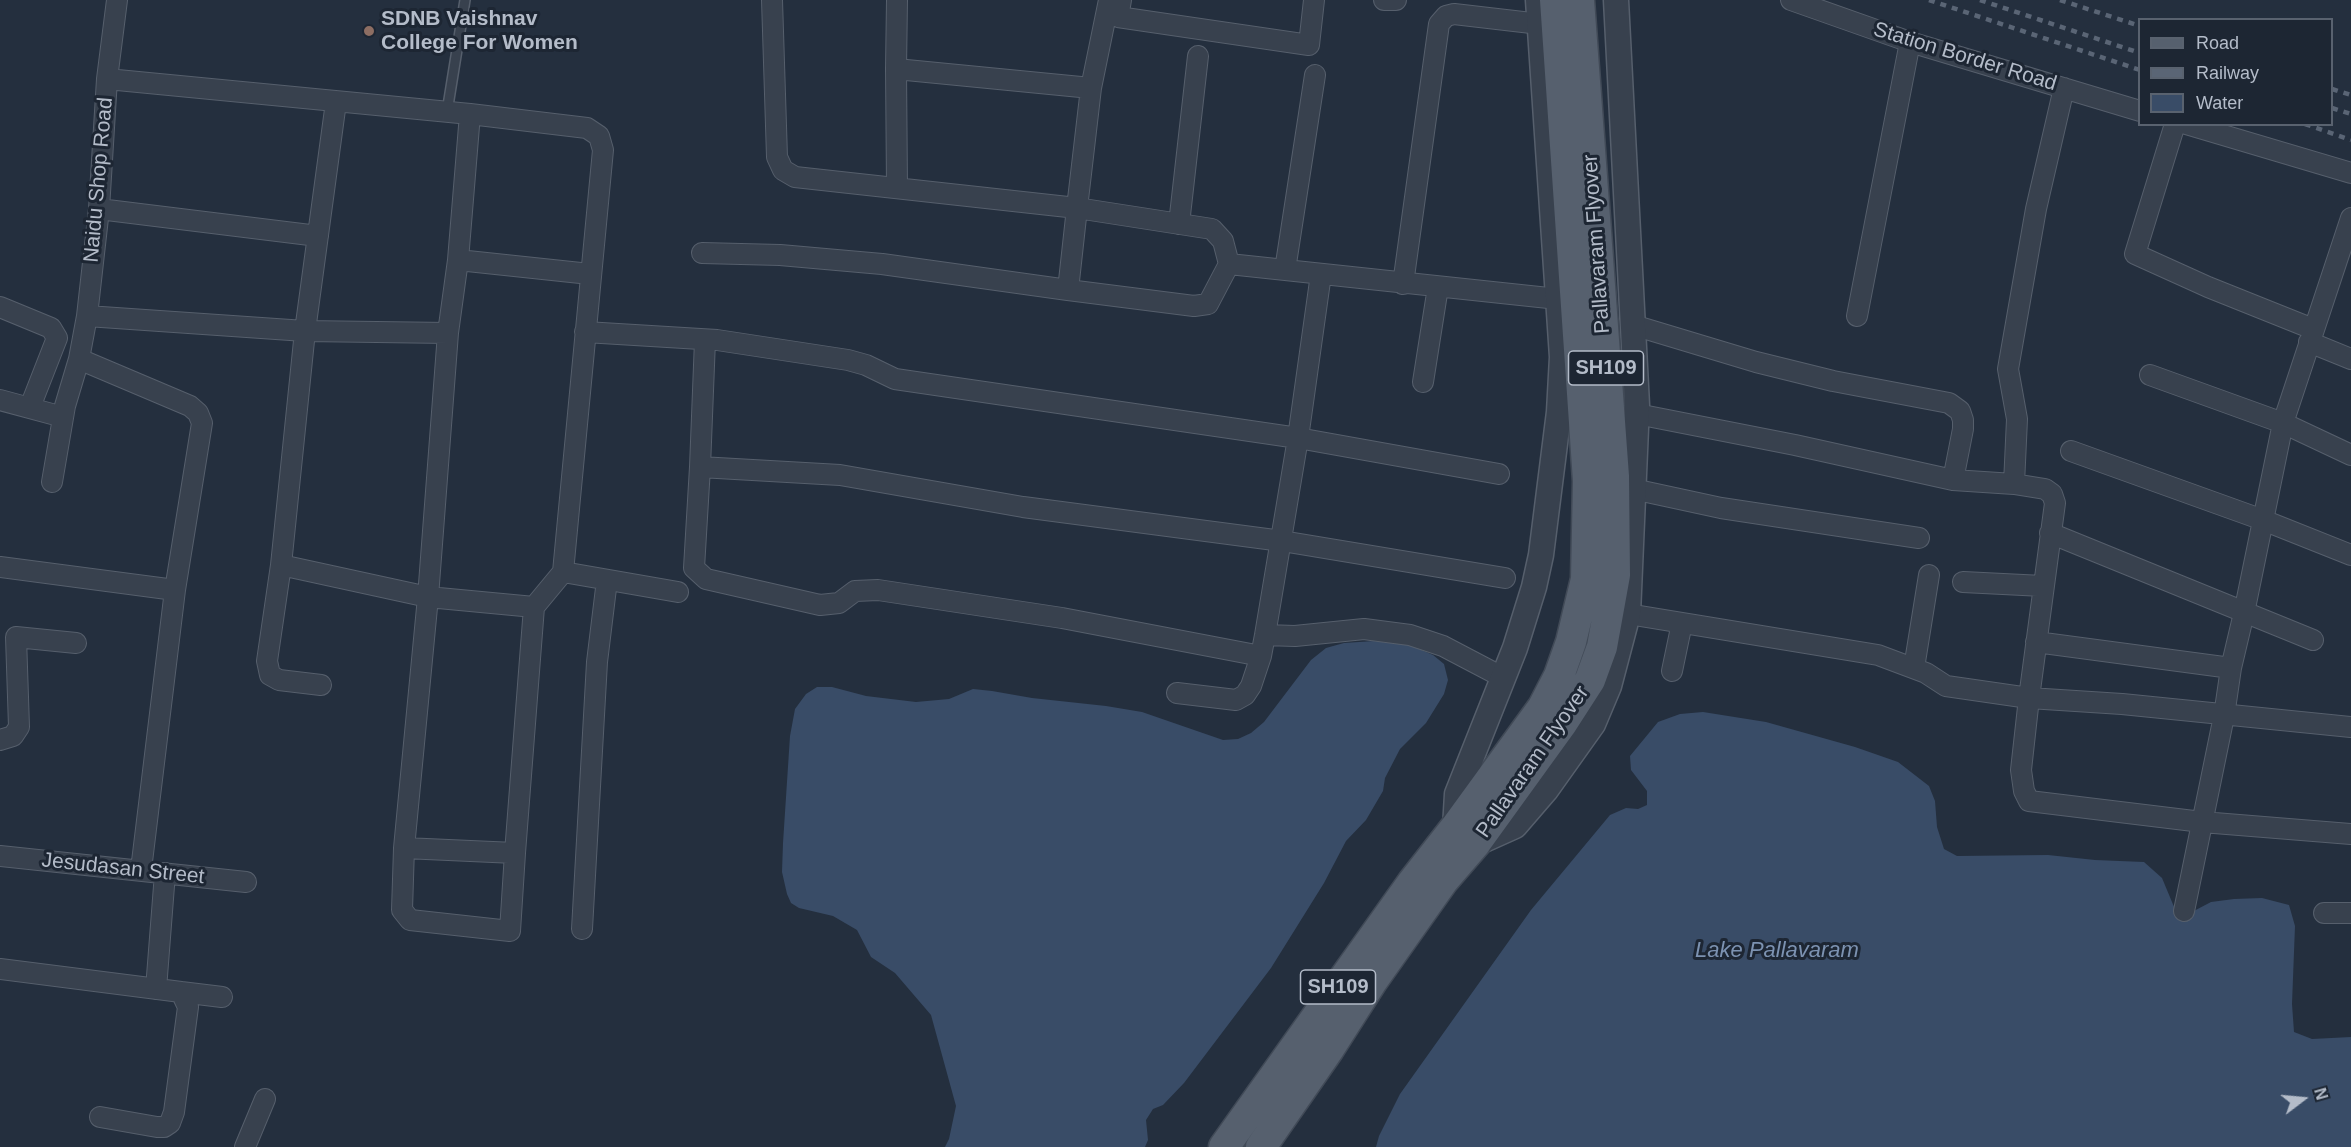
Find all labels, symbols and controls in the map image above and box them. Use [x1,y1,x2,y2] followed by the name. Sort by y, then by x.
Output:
[381,6,578,56] place label: SDNB Vaishnav College For Women
[1870,17,2060,97] street label: Station Border Road
[2138,18,2333,126] legend
[362,24,376,38] marker: SDNB Vaishnav College For Women
[2196,33,2239,53] text: Road
[2196,63,2259,83] text: Railway
[2196,93,2243,113] text: Water
[79,96,119,264] street label: Naidu Shop Road
[1578,153,1616,335] street label: Pallavaram Flyover
[1568,351,1644,385] road number: SH109
[1471,681,1595,843] street label: Pallavaram Flyover
[40,848,206,890] street label: Jesudasan Street
[1695,938,1859,964] water label: Lake Pallavaram
[1300,970,1376,1004] road number: SH109
[2273,1069,2333,1129] north arrow
[2311,1086,2331,1102] text: N

